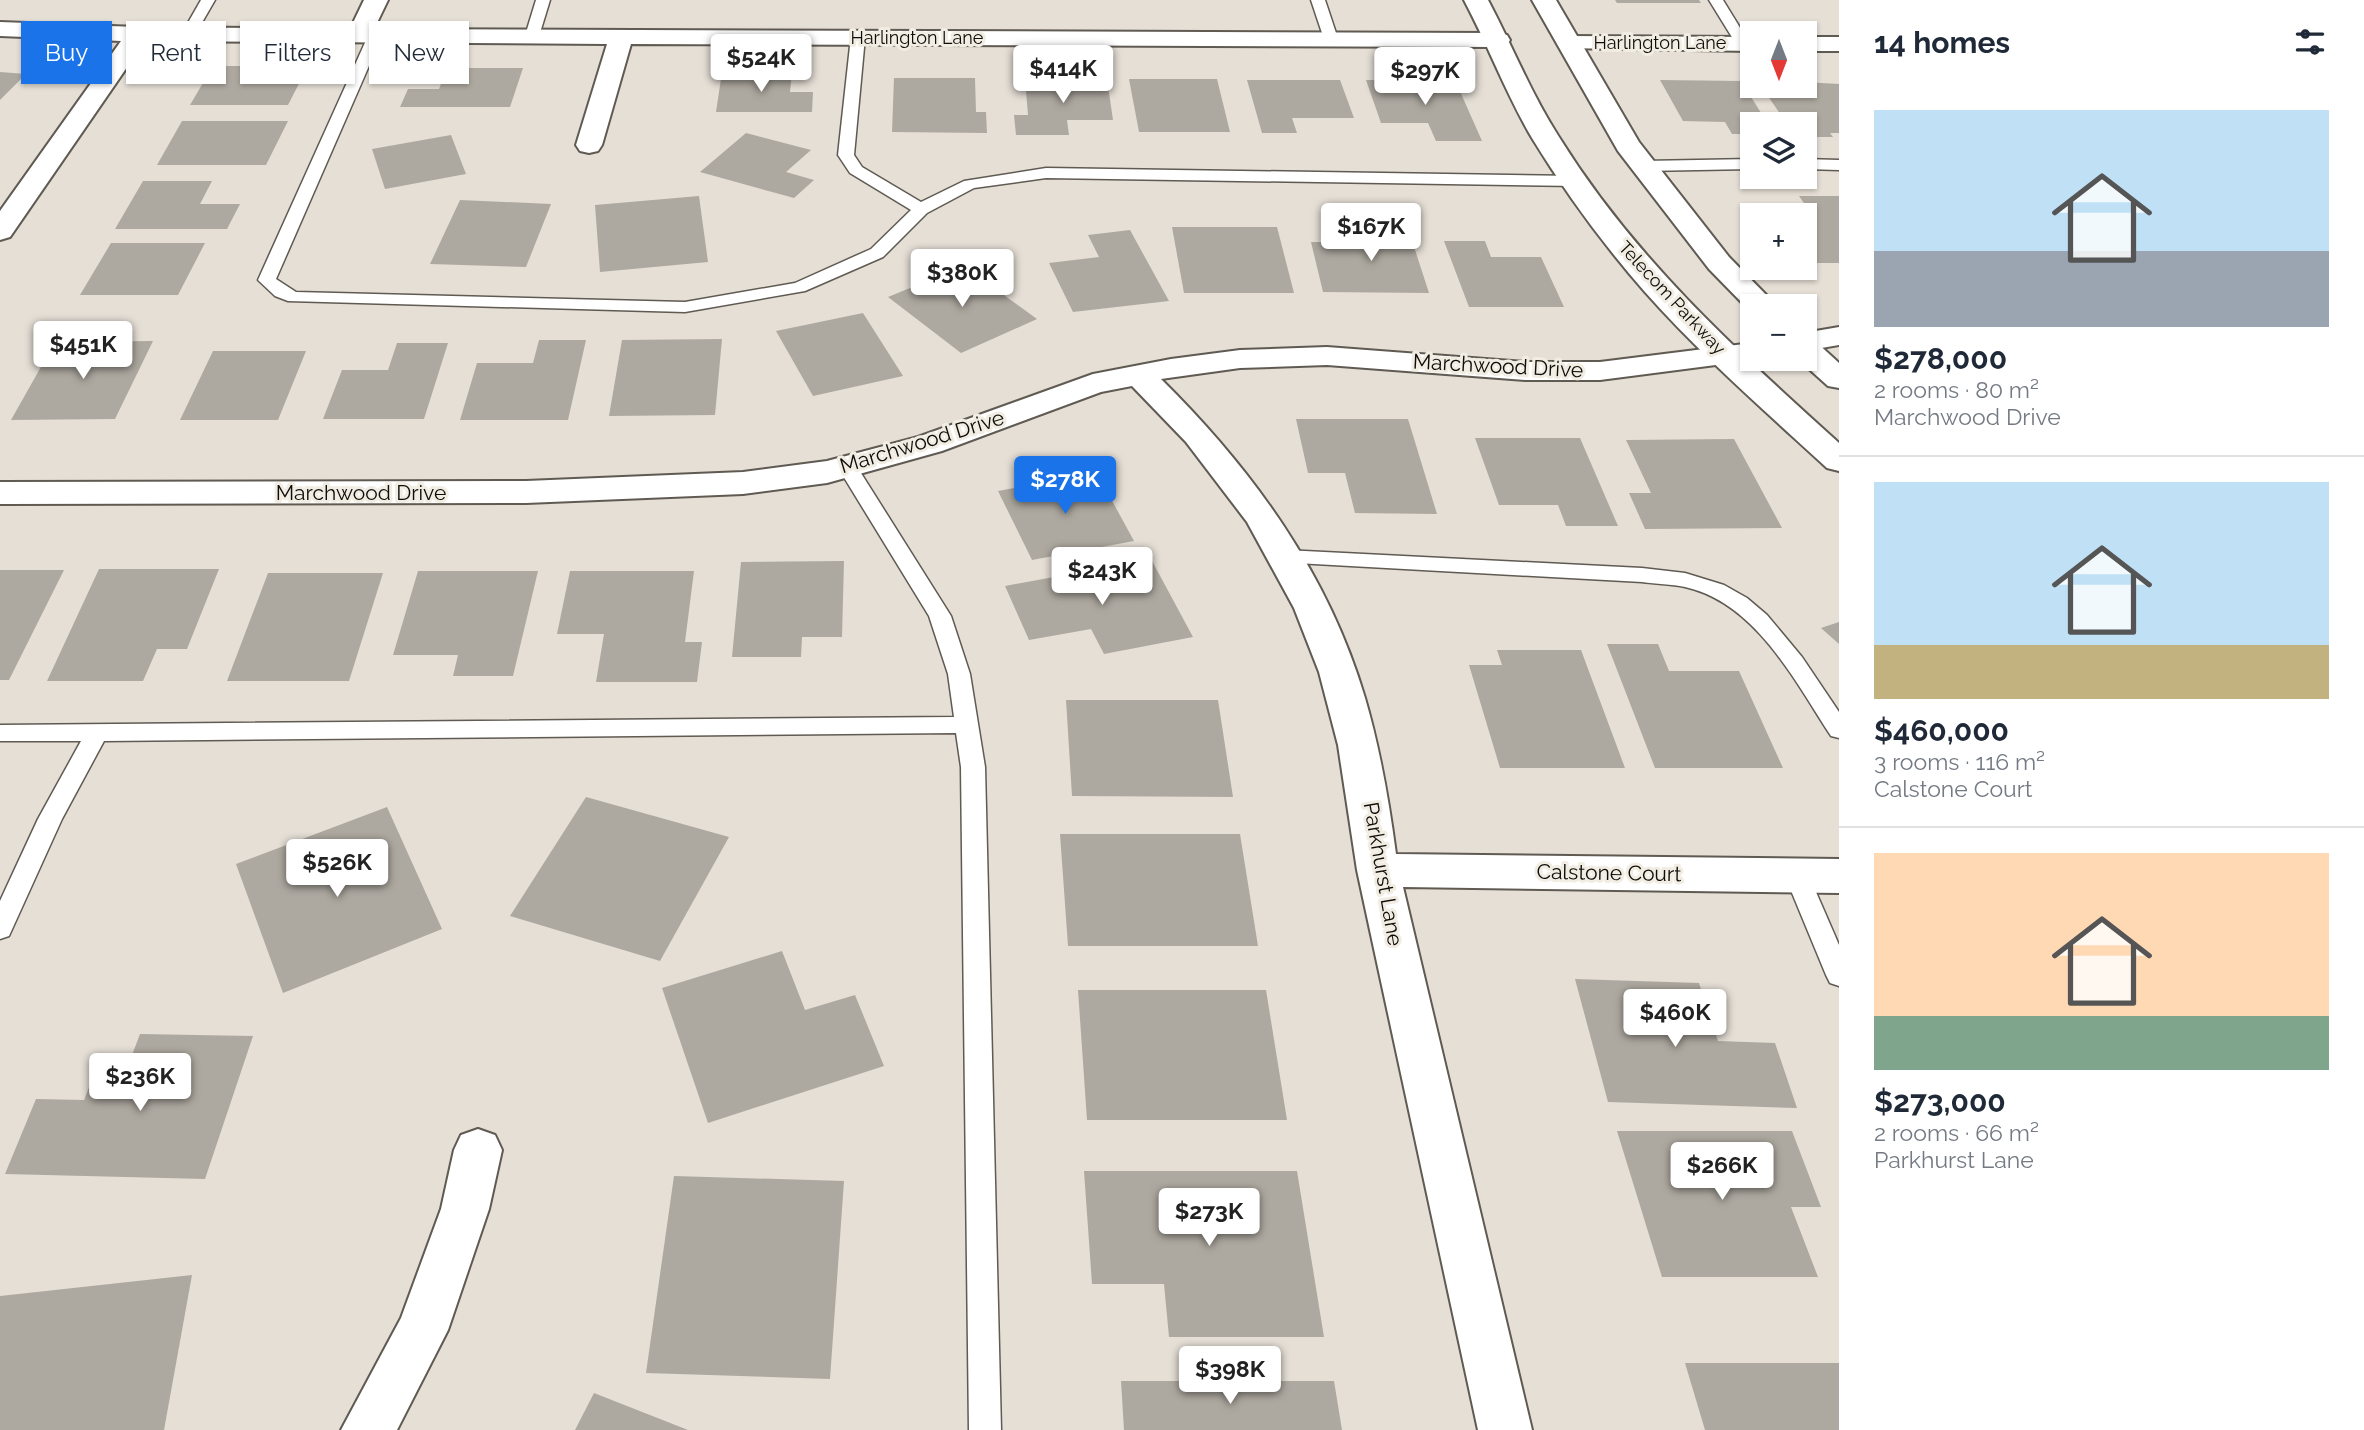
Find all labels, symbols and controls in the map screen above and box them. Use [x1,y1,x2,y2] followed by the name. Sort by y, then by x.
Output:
[21,21,112,84] chip: Buy
[126,21,226,84] chip: Rent
[240,21,355,84] chip: Filters
[369,21,469,84] chip: New
[1740,21,1816,98] north arrow
[1740,21,1817,371] map controls
[2291,23,2329,61] icon: filters
[1874,25,2010,60] text: 14 homes
[851,27,984,48] street label: Harlington Lane
[1594,32,1727,53] street label: Harlington Lane
[712,34,810,94] pin: $524K
[727,43,795,70] text: $524K
[1014,46,1112,105] pin: $414K
[1376,48,1474,107] pin: $297K
[1029,54,1097,81] text: $414K
[1390,56,1460,83] text: $297K
[1740,112,1817,189] button: layers
[2039,155,2165,281] icon: home
[1740,203,1817,280] button: +
[1322,204,1420,263] pin: $167K
[1337,212,1405,239] text: $167K
[1615,237,1730,359] street label: Telecom Parkway
[913,250,1011,309] pin: $380K
[927,258,997,285] text: $380K
[1740,294,1817,371] button: −
[34,322,132,381] pin: $451K
[49,330,117,357] text: $451K
[1874,341,2007,376] text: $278,000
[1412,349,1584,382] street label: Marchwood Drive
[1874,376,2039,403] text: 2 rooms · 80 m²
[1874,403,2061,430] text: Marchwood Drive
[837,405,1007,478] street label: Marchwood Drive
[1016,456,1114,516] pin: $278K
[1030,465,1100,492] text: $278K
[276,480,446,505] street label: Marchwood Drive
[2039,527,2165,653] icon: home
[1053,548,1151,607] pin: $243K
[1068,556,1136,583] text: $243K
[1874,713,2009,748] text: $460,000
[1874,748,2045,775] text: 3 rooms · 116 m²
[1874,775,2033,802] text: Calstone Court
[1359,800,1408,948] street label: Parkhurst Lane
[288,839,386,899] pin: $526K
[302,848,372,875] text: $526K
[1536,859,1682,886] street label: Calstone Court
[2039,898,2165,1024] icon: home
[1626,990,1724,1049] pin: $460K
[1639,998,1711,1025] text: $460K
[91,1054,189,1113] pin: $236K
[105,1062,175,1089] text: $236K
[1874,1084,2006,1119] text: $273,000
[1874,1119,2039,1146] text: 2 rooms · 66 m²
[1673,1142,1771,1202] pin: $266K
[1874,1146,2034,1173] text: Parkhurst Lane
[1687,1151,1757,1178] text: $266K
[1160,1188,1258,1248] pin: $273K
[1175,1197,1243,1224] text: $273K
[1181,1346,1279,1406] pin: $398K
[1195,1355,1265,1382] text: $398K

